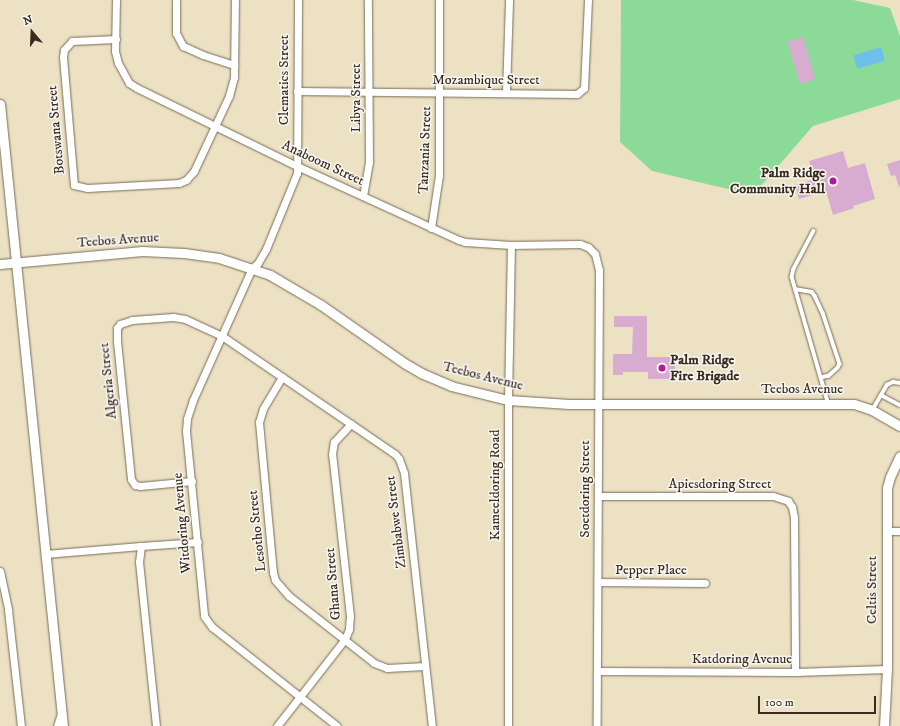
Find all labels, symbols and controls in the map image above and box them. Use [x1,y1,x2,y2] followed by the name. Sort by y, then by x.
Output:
[12,12,52,52] north arrow
[22,13,35,29] text: N
[276,35,292,125] street label: Clematics Street
[348,64,364,132] street label: Libya Street
[432,72,540,88] street label: Mozambique Street
[44,85,68,175] street label: Botswana Street
[415,106,435,194] street label: Tanzania Street
[279,137,367,189] street label: Anaboom Street
[730,165,825,198] place label: Palm Ridge Community Hall
[828,176,838,186] marker: Palm Ridge Community Hall
[76,229,160,251] street label: Teebos Avenue
[96,342,120,420] street label: Algeria Street
[670,352,739,384] place label: Palm Ridge Fire Brigade
[441,358,525,394] street label: Teebos Avenue
[657,363,667,373] marker: Palm Ridge Fire Brigade
[761,381,843,397] street label: Teebos Avenue
[487,430,503,540] street label: Kameeldoring Road
[577,440,593,538] street label: Soetdoring Street
[169,472,195,574] street label: Witdoring Avenue
[382,475,410,569] street label: Zimbabwe Street
[669,476,771,492] street label: Apiesdoring Street
[244,489,270,573] street label: Lesotho Street
[321,547,345,621] street label: Ghana Street
[864,556,880,624] street label: Celtis Street
[615,562,687,578] street label: Pepper Place
[692,651,792,667] street label: Katdoring Avenue
[760,688,878,714] scale bar
[765,695,794,710] text: 100 m

